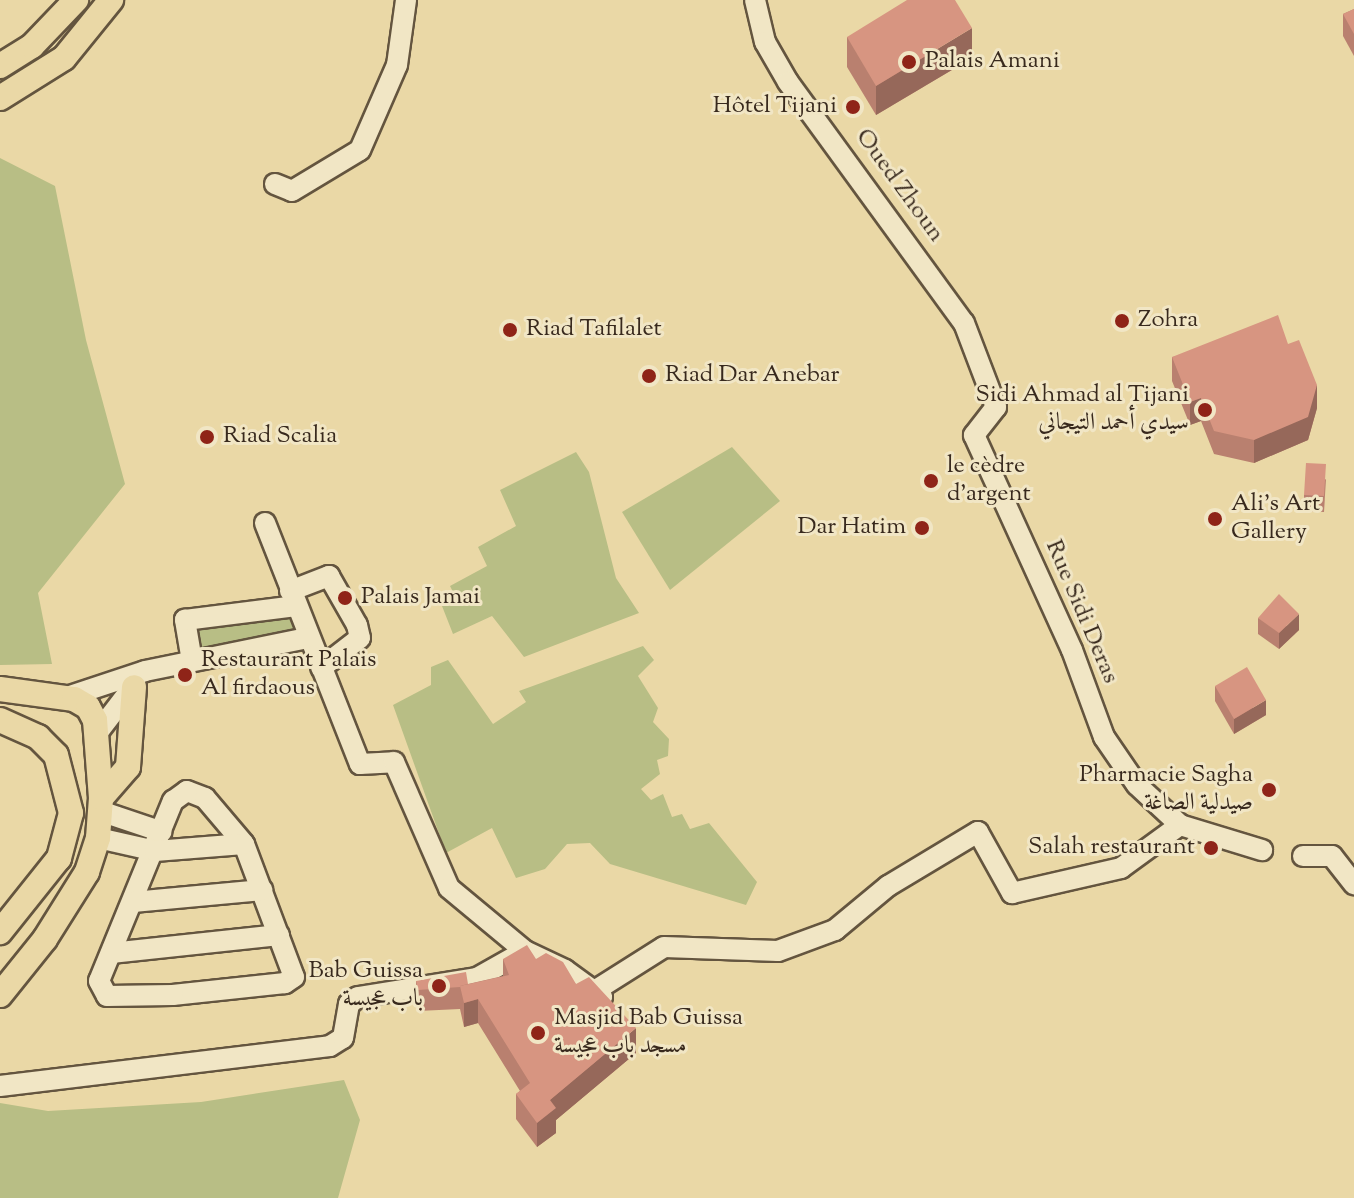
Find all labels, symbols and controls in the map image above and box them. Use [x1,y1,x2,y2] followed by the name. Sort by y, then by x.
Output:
[925,48,1060,76] place label: Palais Amani
[900,53,918,71] marker: Palais Amani
[713,93,837,121] place label: Hôtel Tijani
[844,98,862,116] marker: Hôtel Tijani
[848,124,950,248] street label: Oued Zhoun
[1138,307,1198,335] place label: Zohra
[1113,312,1131,330] marker: Zohra
[526,316,662,344] place label: Riad Tafilalet
[501,321,519,339] marker: Riad Tafilalet
[665,362,840,390] place label: Riad Dar Anebar
[640,367,658,385] marker: Riad Dar Anebar
[976,382,1189,438] place label: Sidi Ahmad al Tijani سيدي أحمد التيجاني
[1196,401,1214,419] marker: Sidi Ahmad al Tijani سيدي أحمد التيجاني
[223,423,337,451] place label: Riad Scalia
[198,428,216,446] marker: Riad Scalia
[947,453,1031,509] place label: le cèdre d'argent
[922,472,940,490] marker: le cèdre d'argent
[1231,491,1320,547] place label: Ali's Art Gallery
[1206,510,1224,528] marker: Ali's Art Gallery
[797,514,906,542] place label: Dar Hatim
[913,519,931,537] marker: Dar Hatim
[1038,536,1124,688] street label: Rue Sidi Deras
[361,584,480,612] place label: Palais Jamai
[336,589,354,607] marker: Palais Jamai
[201,647,377,703] place label: Restaurant Palais Al firdaous
[176,666,194,684] marker: Restaurant Palais Al firdaous
[1079,762,1253,818] place label: Pharmacie Sagha صيدلية الصاغة
[1260,781,1278,799] marker: Pharmacie Sagha صيدلية الصاغة
[1028,834,1195,862] place label: Salah restaurant
[1202,839,1220,857] marker: Salah restaurant
[309,958,423,1014] place label: Bab Guissa باب عجيسة
[430,977,448,995] marker: Bab Guissa باب عجيسة
[554,1005,743,1061] place label: Masjid Bab Guissa مسجد باب عجيسة
[529,1024,547,1042] marker: Masjid Bab Guissa مسجد باب عجيسة

